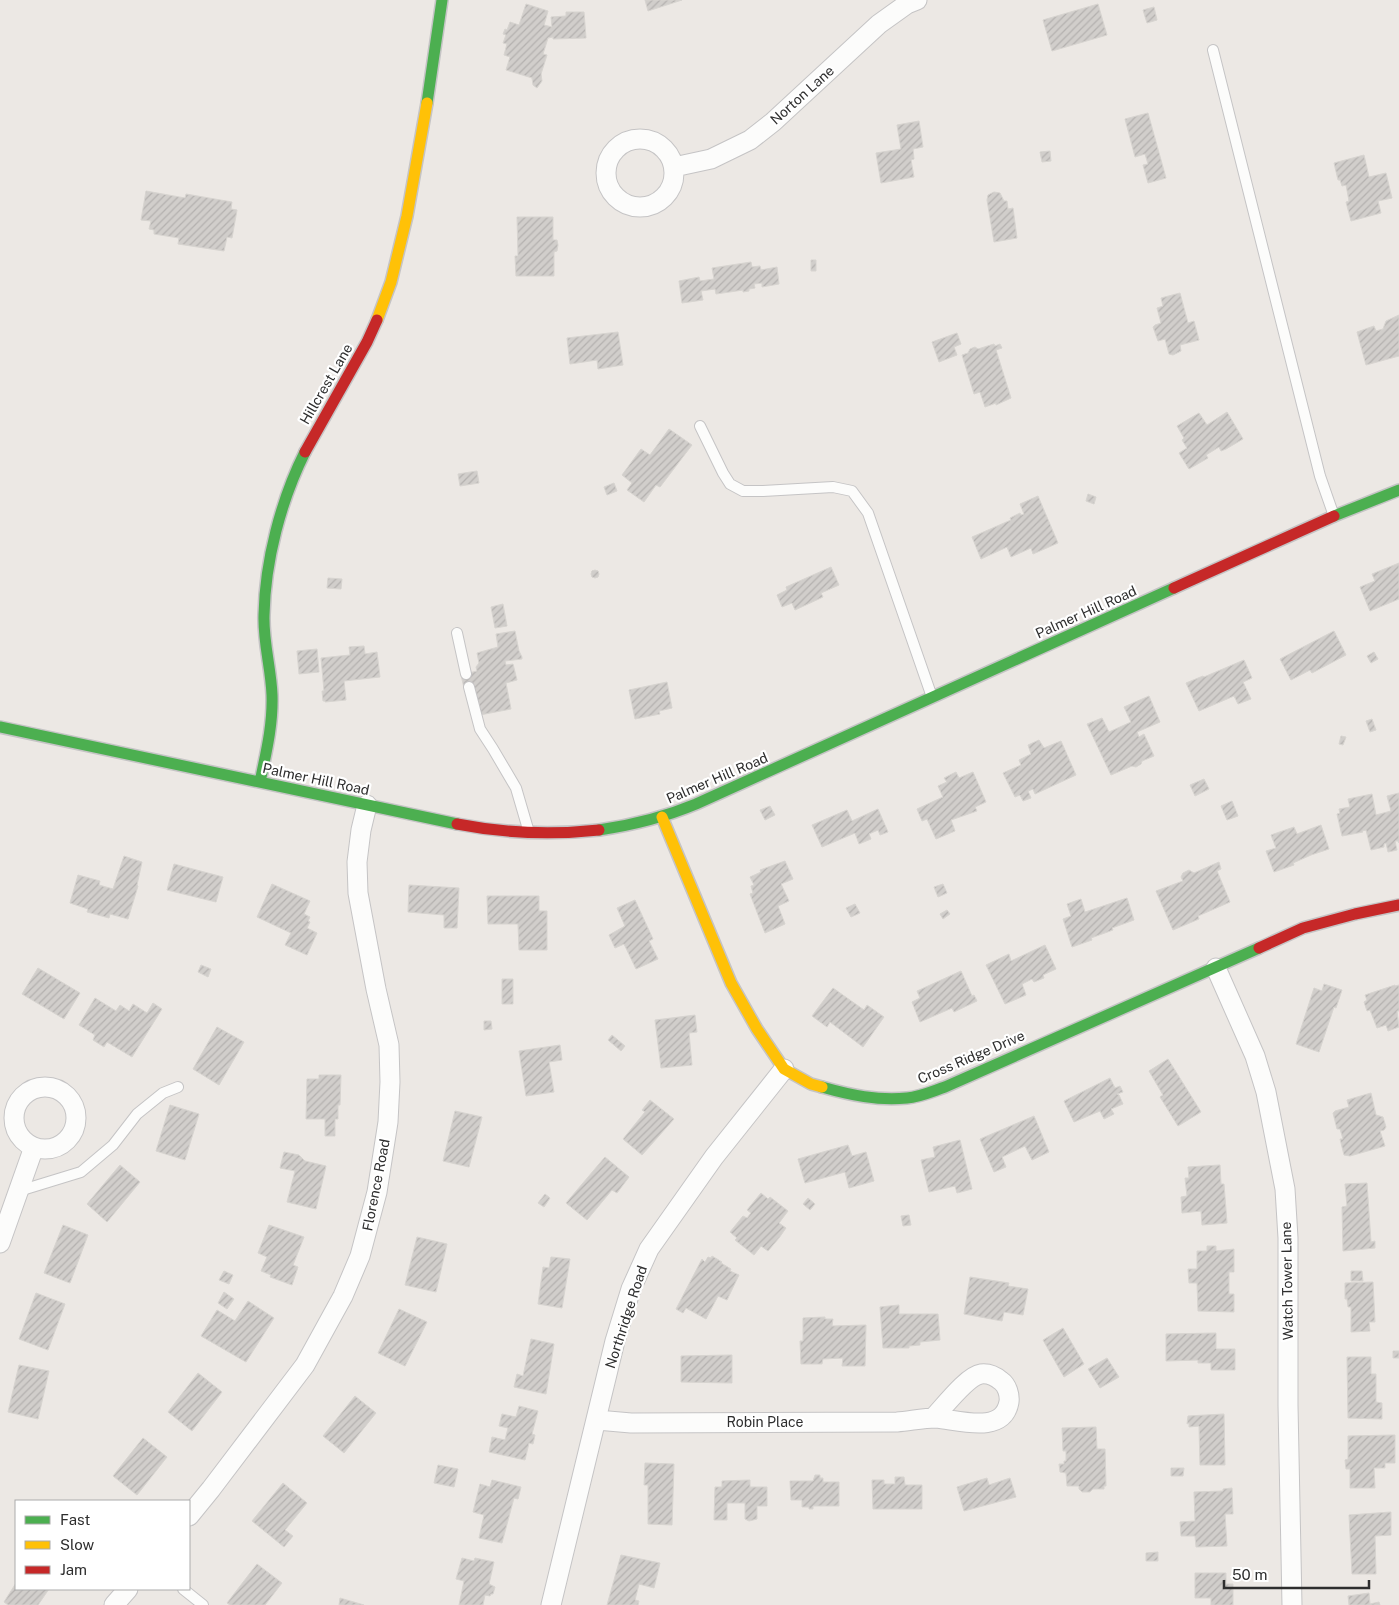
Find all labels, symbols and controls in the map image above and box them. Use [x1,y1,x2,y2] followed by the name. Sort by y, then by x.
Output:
[767,62,837,128] street label: Norton Lane
[296,341,356,427] street label: Hillcrest Lane
[1033,583,1139,641] street label: Palmer Hill Road
[664,749,770,807] street label: Palmer Hill Road
[261,760,371,798] street label: Palmer Hill Road
[915,1027,1027,1087] street label: Cross Ridge Drive
[359,1138,393,1232] street label: Florence Road
[1278,1221,1296,1341] street label: Watch Tower Lane
[602,1263,650,1371] street label: Northridge Road
[727,1414,803,1430] street label: Robin Place
[15,1500,190,1590] legend
[60,1511,90,1528] text: Fast
[60,1536,95,1553] text: Slow
[1224,1558,1369,1590] scale bar
[60,1561,87,1578] text: Jam
[1232,1566,1267,1583] text: 50 m

